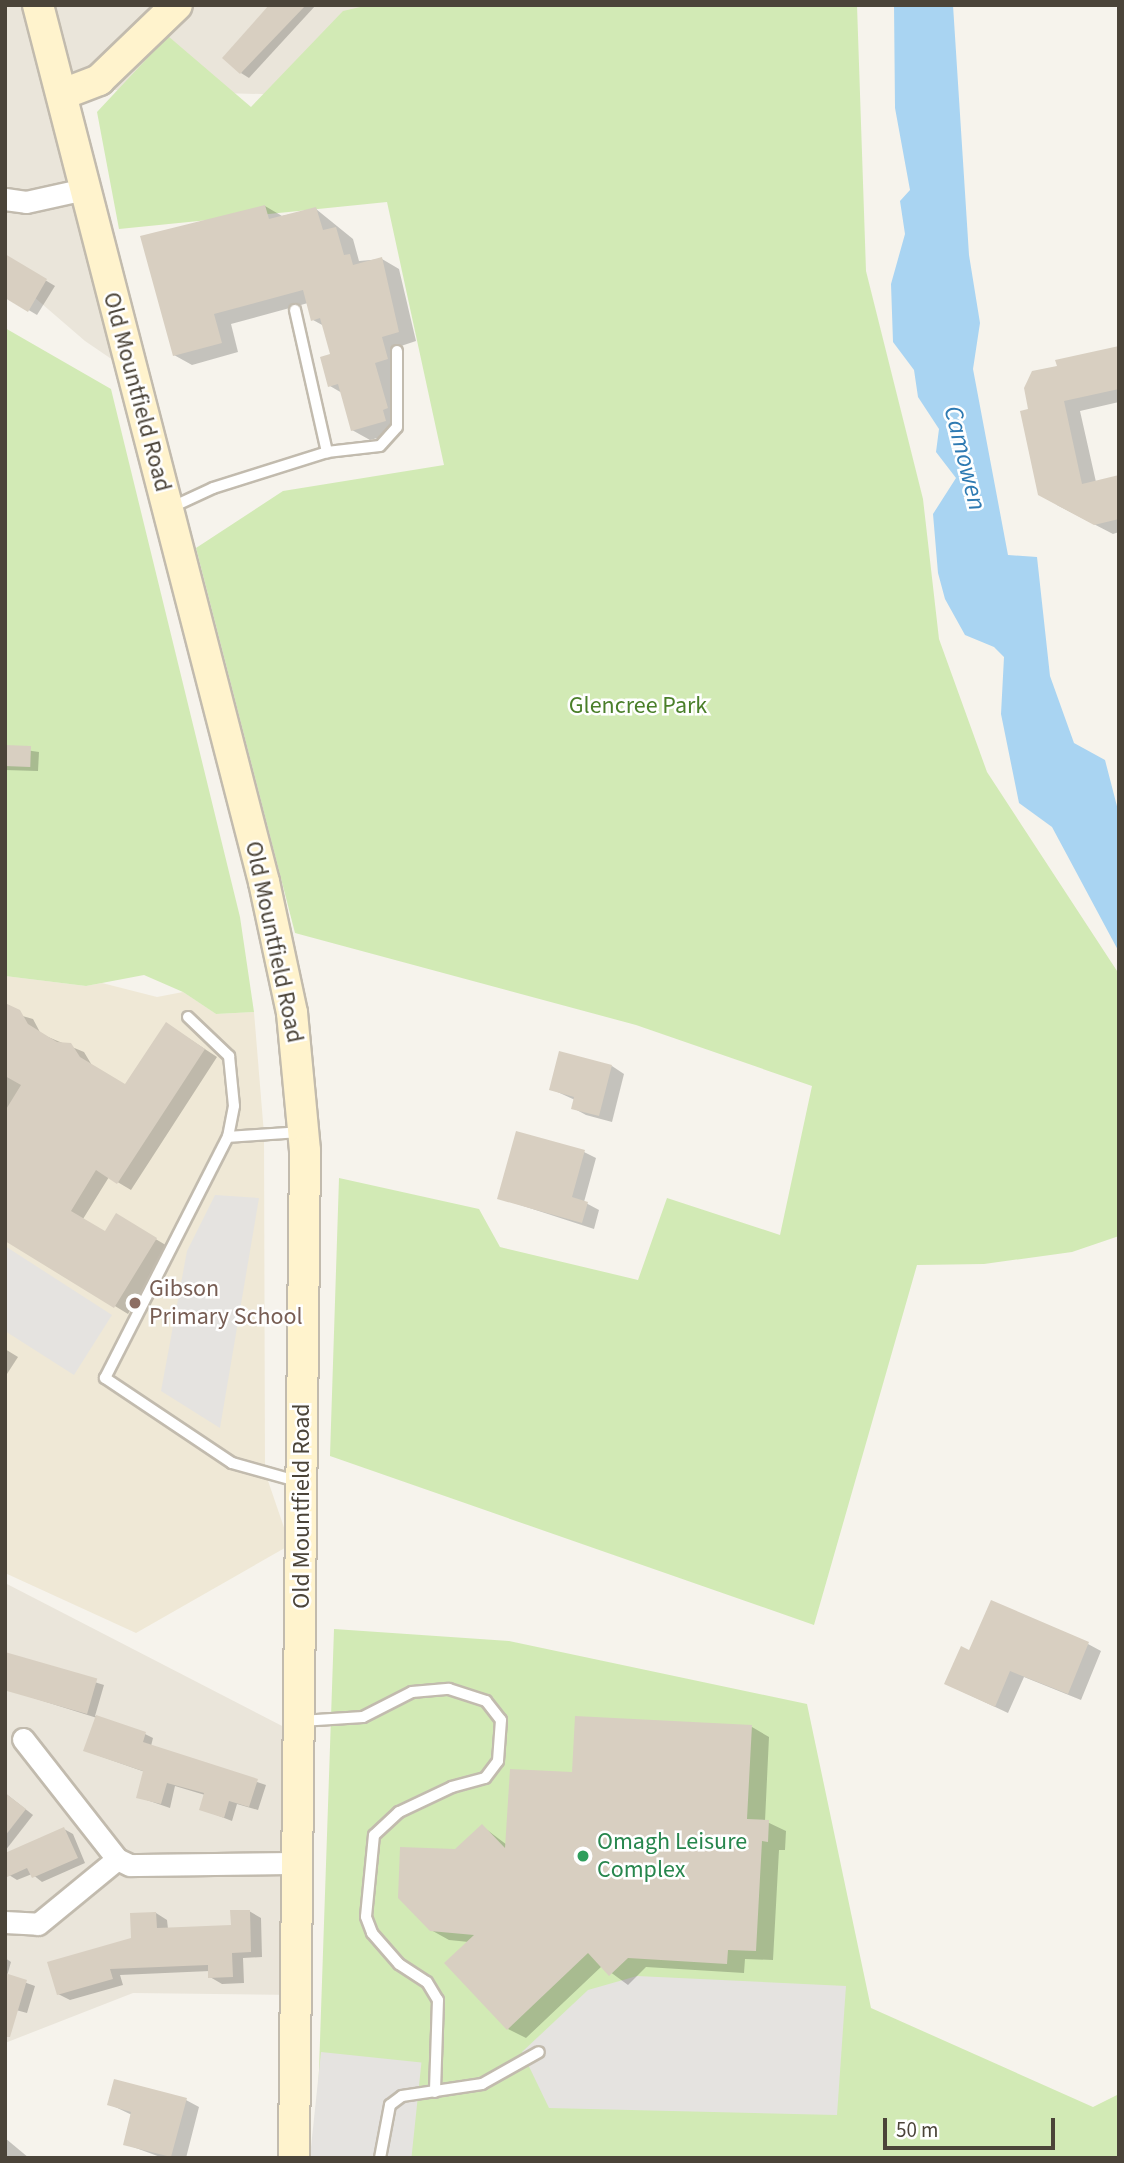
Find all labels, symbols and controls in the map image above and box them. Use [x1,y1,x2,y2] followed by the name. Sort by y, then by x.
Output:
[97,289,177,495] street label: Old Mountfield Road
[937,403,993,513] water label: Camowen
[569,692,707,720] park label: Glencree Park
[239,839,309,1045] street label: Old Mountfield Road
[149,1275,303,1331] place label: Gibson Primary School
[127,1295,143,1311] marker: Gibson Primary School
[288,1403,316,1609] street label: Old Mountfield Road
[597,1828,747,1884] place label: Omagh Leisure Complex
[575,1848,591,1864] marker: Omagh Leisure Complex
[886,2104,1058,2148] scale bar
[896,2115,938,2145] text: 50 m

